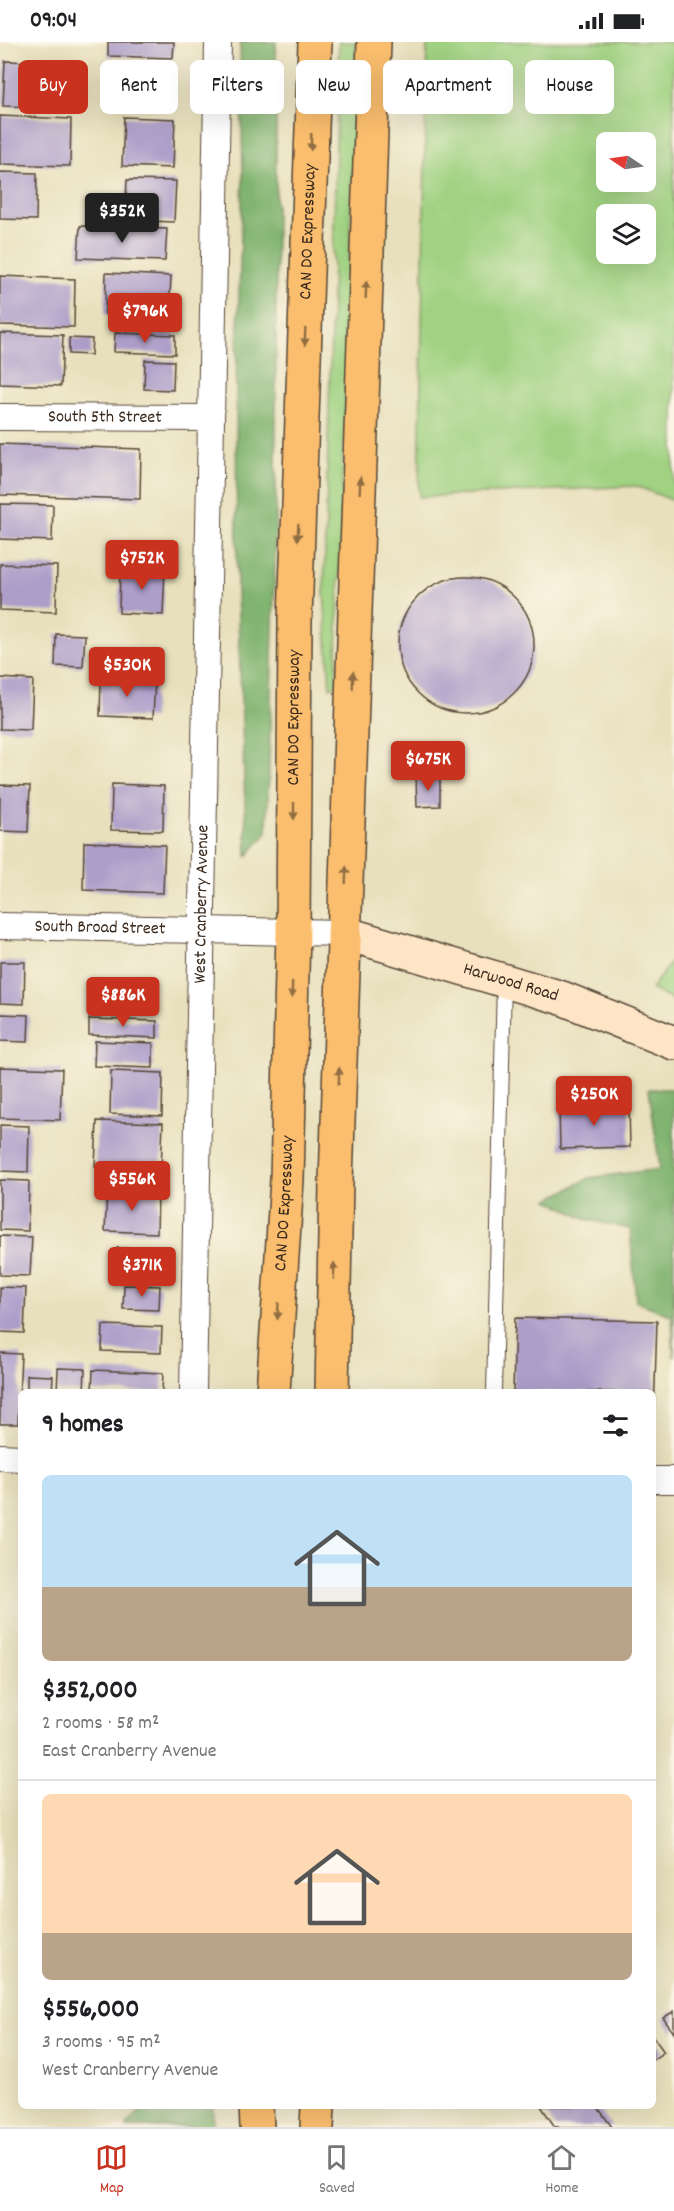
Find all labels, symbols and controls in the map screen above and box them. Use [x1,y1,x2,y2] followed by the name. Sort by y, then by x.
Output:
[30,6,77,37] text: 09:04
[18,60,88,114] chip: Buy
[100,60,178,114] chip: Rent
[190,60,284,114] chip: Filters
[296,60,371,114] chip: New
[383,60,513,114] chip: Apartment
[525,60,614,114] chip: House
[596,132,656,192] north arrow
[596,132,656,264] map controls
[307,133,316,152] one-way arrow
[294,163,323,300] street label: CAN DO Expressway
[80,193,164,244] pin: $352K
[99,198,145,226] text: $352K
[596,204,656,264] button: layers
[361,281,371,300] one-way arrow
[103,293,187,344] pin: $796K
[122,298,168,326] text: $796K
[300,328,309,347] one-way arrow
[48,405,162,430] street label: South 5th Street
[355,476,364,495] one-way arrow
[293,523,303,542] one-way arrow
[100,540,184,591] pin: $752K
[119,545,165,573] text: $752K
[85,647,169,698] pin: $530K
[281,649,307,786] street label: CAN DO Expressway
[103,652,151,680] text: $530K
[348,671,358,690] one-way arrow
[386,741,470,792] pin: $675K
[405,746,451,774] text: $675K
[289,802,299,821] one-way arrow
[188,824,216,984] street label: West Cranberry Avenue
[341,866,351,885] one-way arrow
[34,914,166,942] street label: South Broad Street
[460,957,561,1009] street label: Harwood Road
[81,977,165,1028] pin: $886K
[287,980,296,999] one-way arrow
[100,982,146,1010] text: $886K
[335,1066,344,1085] one-way arrow
[552,1076,636,1127] pin: $250K
[570,1081,618,1109] text: $250K
[269,1135,301,1272] street label: CAN DO Expressway
[90,1161,174,1212] pin: $556K
[108,1166,156,1194] text: $556K
[100,1247,184,1298] pin: $371K
[122,1252,162,1280] text: $371K
[329,1261,339,1280] one-way arrow
[274,1301,283,1320] one-way arrow
[42,1407,124,1444] text: 9 homes
[599,1409,632,1442] icon: filters
[283,1514,391,1622] icon: home
[42,1673,138,1710] text: $352,000
[42,1710,159,1738] text: 2 rooms · 58 m²
[42,1738,216,1766] text: East Cranberry Avenue
[283,1833,391,1941] icon: home
[42,1992,139,2029] text: $556,000
[42,2029,161,2057] text: 3 rooms · 95 m²
[42,2057,218,2085] text: West Cranberry Avenue
[95,2141,128,2200] tab: Map
[319,2141,355,2200] tab: Saved
[545,2141,579,2200] tab: Home

